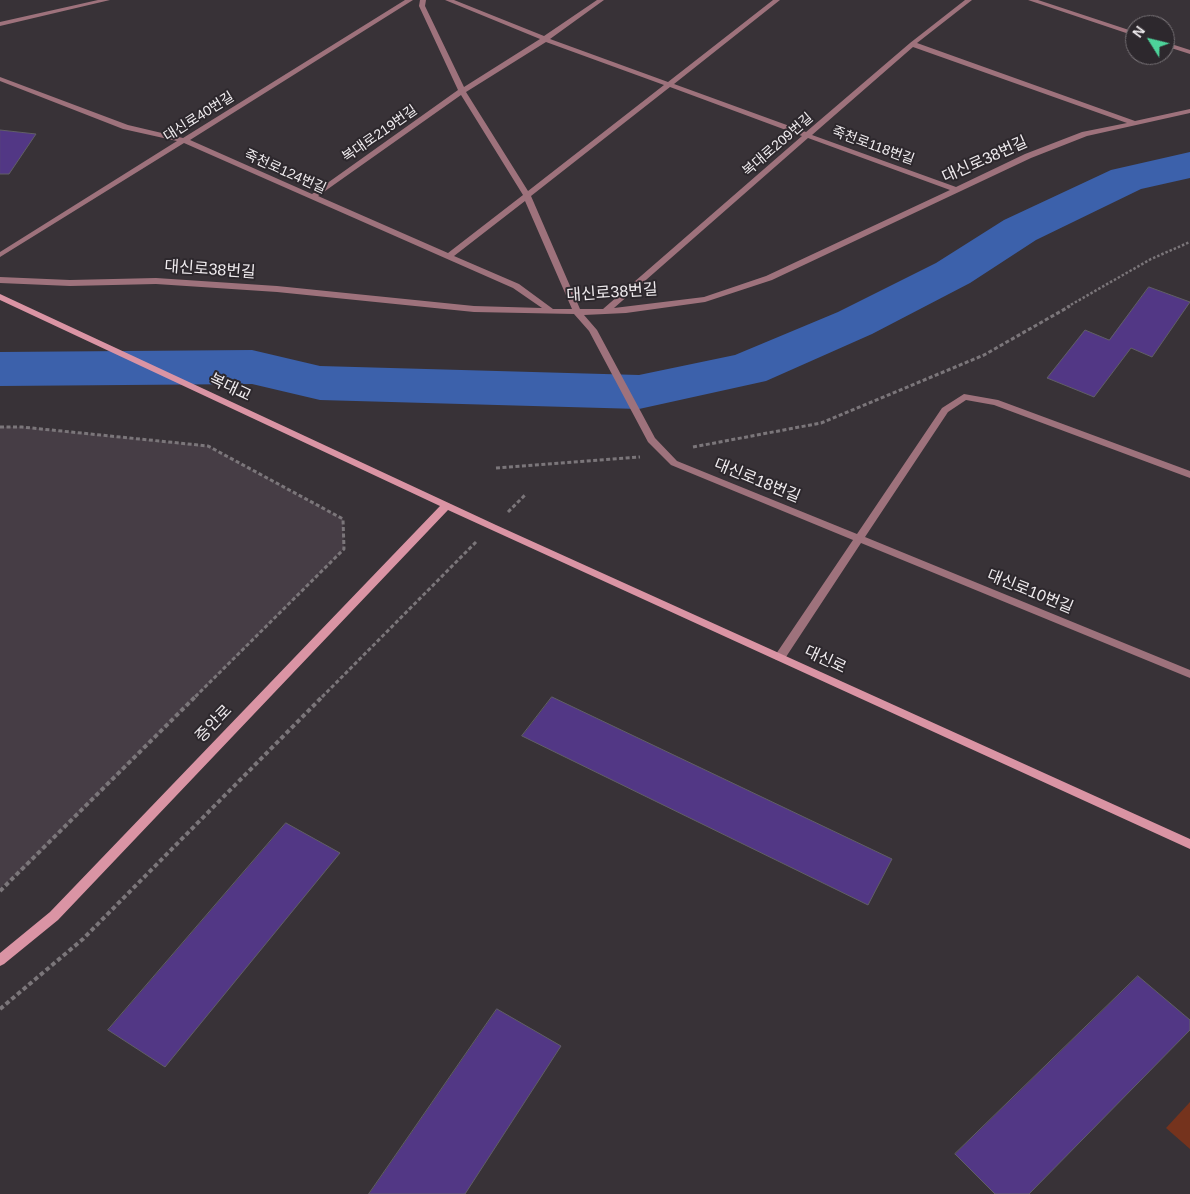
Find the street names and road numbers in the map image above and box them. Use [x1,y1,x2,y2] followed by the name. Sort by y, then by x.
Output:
[161,89,237,145] street label: 대신로40번길
[339,102,421,166] street label: 복대로219번길
[739,110,817,180] street label: 복대로209번길
[829,123,917,169] street label: 죽천로118번길
[939,133,1031,187] street label: 대신로38번길
[241,146,329,198] street label: 죽천로124번길
[164,257,256,283] street label: 대신로38번길
[566,280,658,306] street label: 대신로38번길
[206,370,254,406] street label: 복대교
[711,455,803,507] street label: 대신로18번길
[984,566,1076,618] street label: 대신로10번길
[801,642,849,678] street label: 대신로
[192,701,236,747] street label: 증안로

